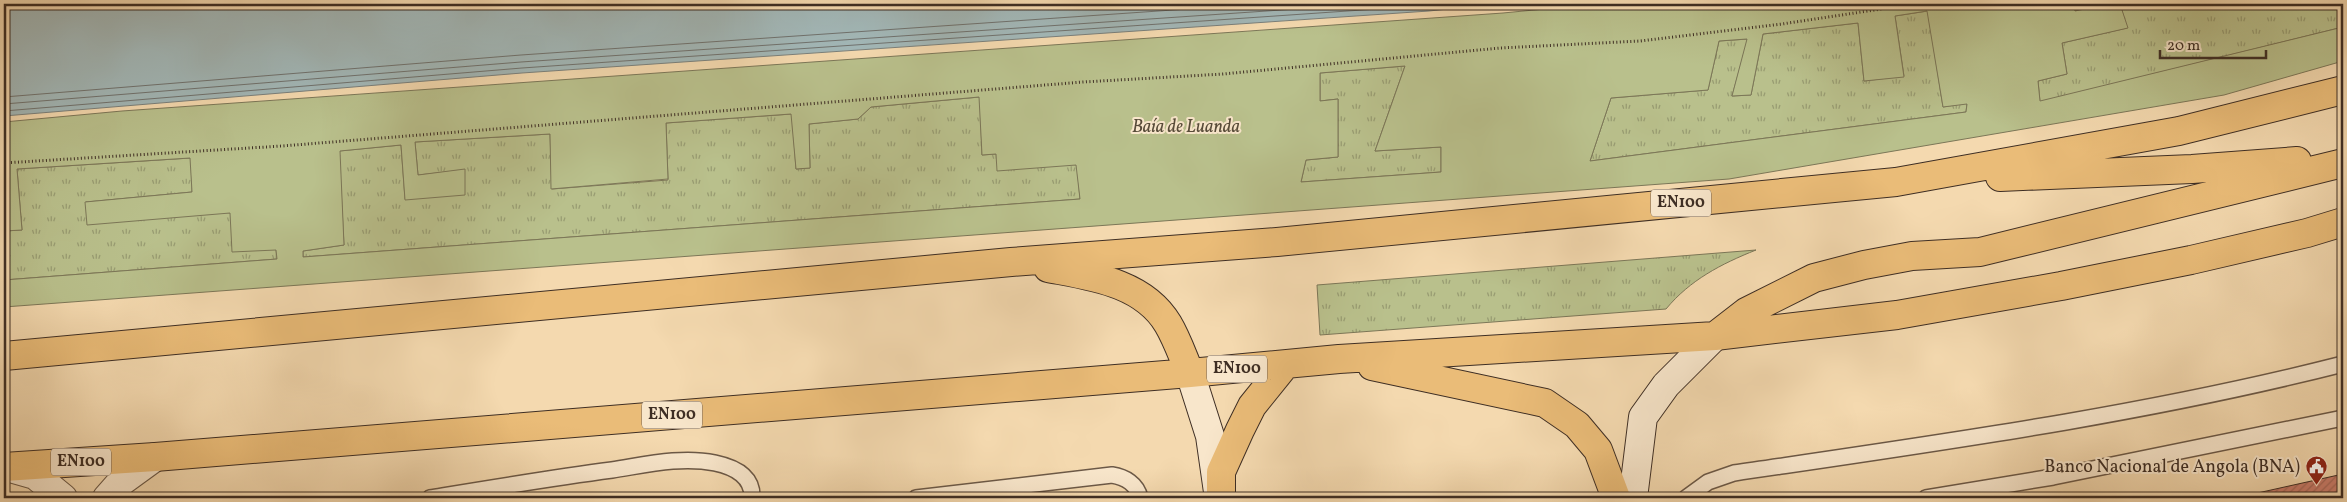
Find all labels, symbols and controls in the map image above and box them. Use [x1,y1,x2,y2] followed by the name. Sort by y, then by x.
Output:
[2160,28,2266,60] scale bar
[2167,36,2200,57] text: 20 m
[1132,115,1240,140] park label: Baía de Luanda
[1651,190,1711,217] road number: EN100
[1207,356,1267,382] road number: EN100
[642,402,702,428] road number: EN100
[51,448,111,476] road number: EN100
[2044,455,2300,480] place label: Banco Nacional de Angola (BNA)
[2304,455,2328,486] public building icon: Banco Nacional de Angola (BNA)

